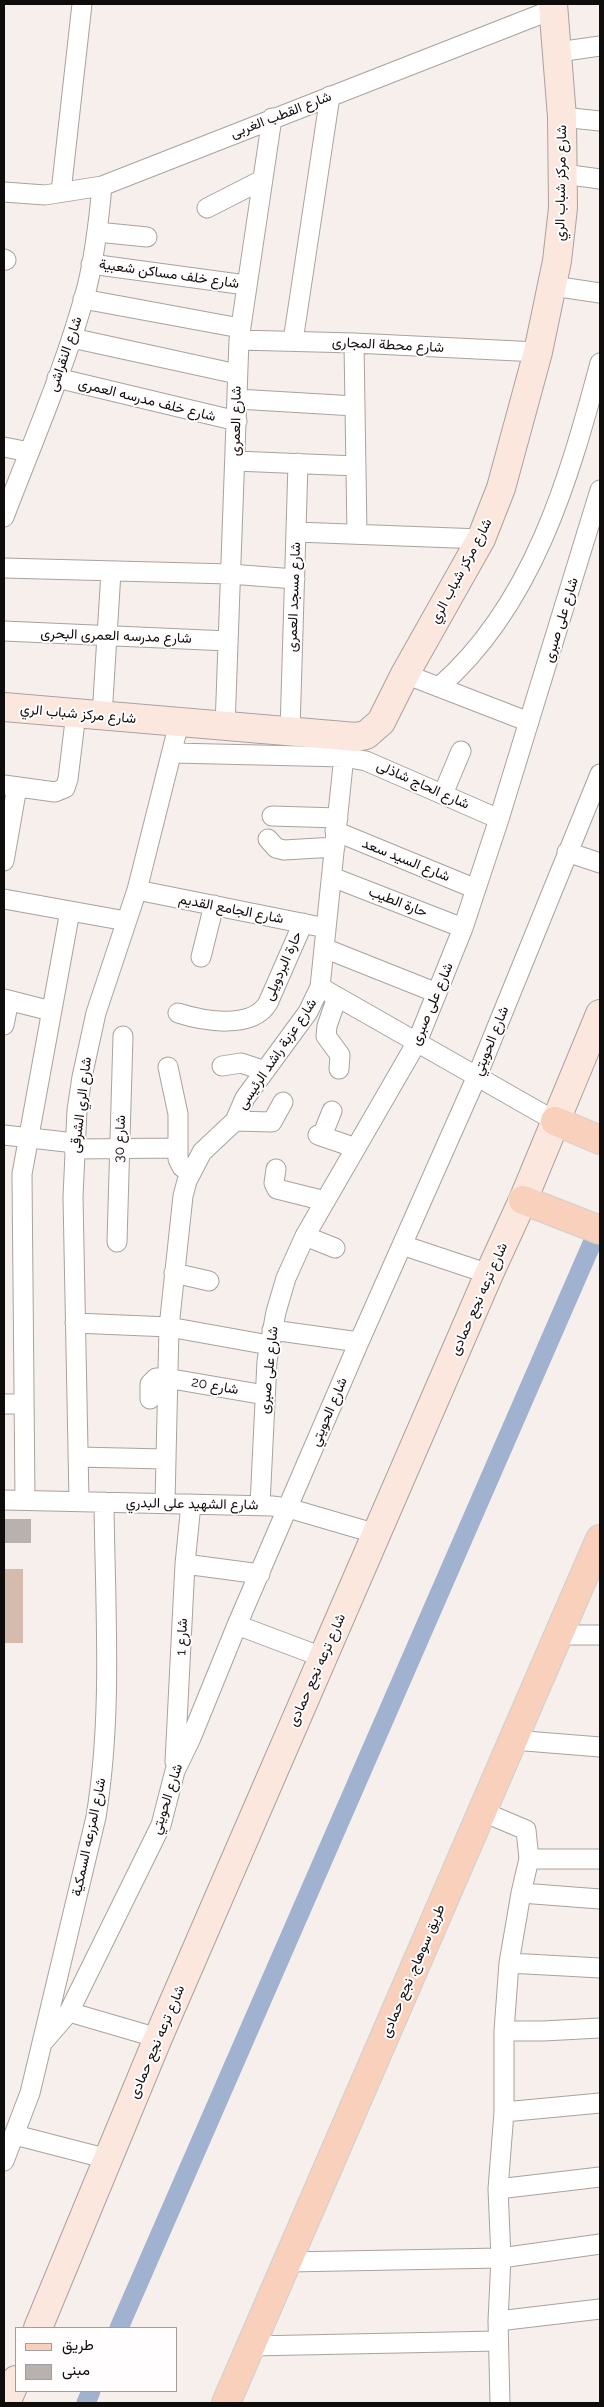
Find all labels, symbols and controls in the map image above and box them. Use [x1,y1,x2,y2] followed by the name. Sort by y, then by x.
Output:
[228,88,334,142] street label: شارع القطب الغربى
[552,125,570,241] street label: شارع مركز شباب الري
[98,256,240,292] street label: شارع خلف مساكن شعبية
[44,314,86,394] street label: شارع النقراشى
[332,334,444,356] street label: شارع محطة المجارى
[76,375,218,425] street label: شارع خلف مدرسه العمرى
[227,386,245,456] street label: شارع العمرى
[426,516,496,626] street label: شارع مركز شباب الري
[284,542,304,652] street label: شارع مسجد العمرى
[540,575,582,665] street label: شارع على صبرى
[40,625,192,647] street label: شارع مدرسه العمرى البحرى
[19,701,137,727] street label: شارع مركز شباب الري
[374,757,472,813] street label: شارع الحاج شاذلى
[360,835,452,885] street label: شارع السيد سعد
[366,883,430,921] street label: حارة الطيب
[177,891,285,927] street label: شارع الجامع القديم
[260,929,306,1003] street label: حارة البردويلى
[407,960,457,1048] street label: شارع على صبرى
[234,995,320,1113] street label: شارع عزبة راشد الرئيسى
[469,1004,513,1078] street label: شارع الحويتي
[67,1056,95,1154] street label: شارع الري الشرقى
[111,1115,129,1163] street label: شارع 30
[447,1240,511,1358] street label: شارع ترعه نجع حمادى
[256,1325,282,1415] street label: شارع على صبرى
[190,1374,240,1398] street label: شارع 20
[307,1375,351,1449] street label: شارع الحويتي
[126,1494,258,1514] street label: شارع الشهيد على البدري
[285,1611,349,1729] street label: شارع ترعه نجع حمادى
[173,1618,191,1656] street label: شارع 1
[148,1762,186,1836] street label: شارع الحويتي
[68,1776,110,1898] street label: شارع المزرعه السمكية
[377,1902,449,2040] street label: طريق سوهاج, نجع حمادى
[126,1983,188,2101] street label: شارع ترعه نجع حمادى
[15,2327,178,2392] legend
[62,2336,94,2354] text: طريق
[62,2361,90,2379] text: مبنى

